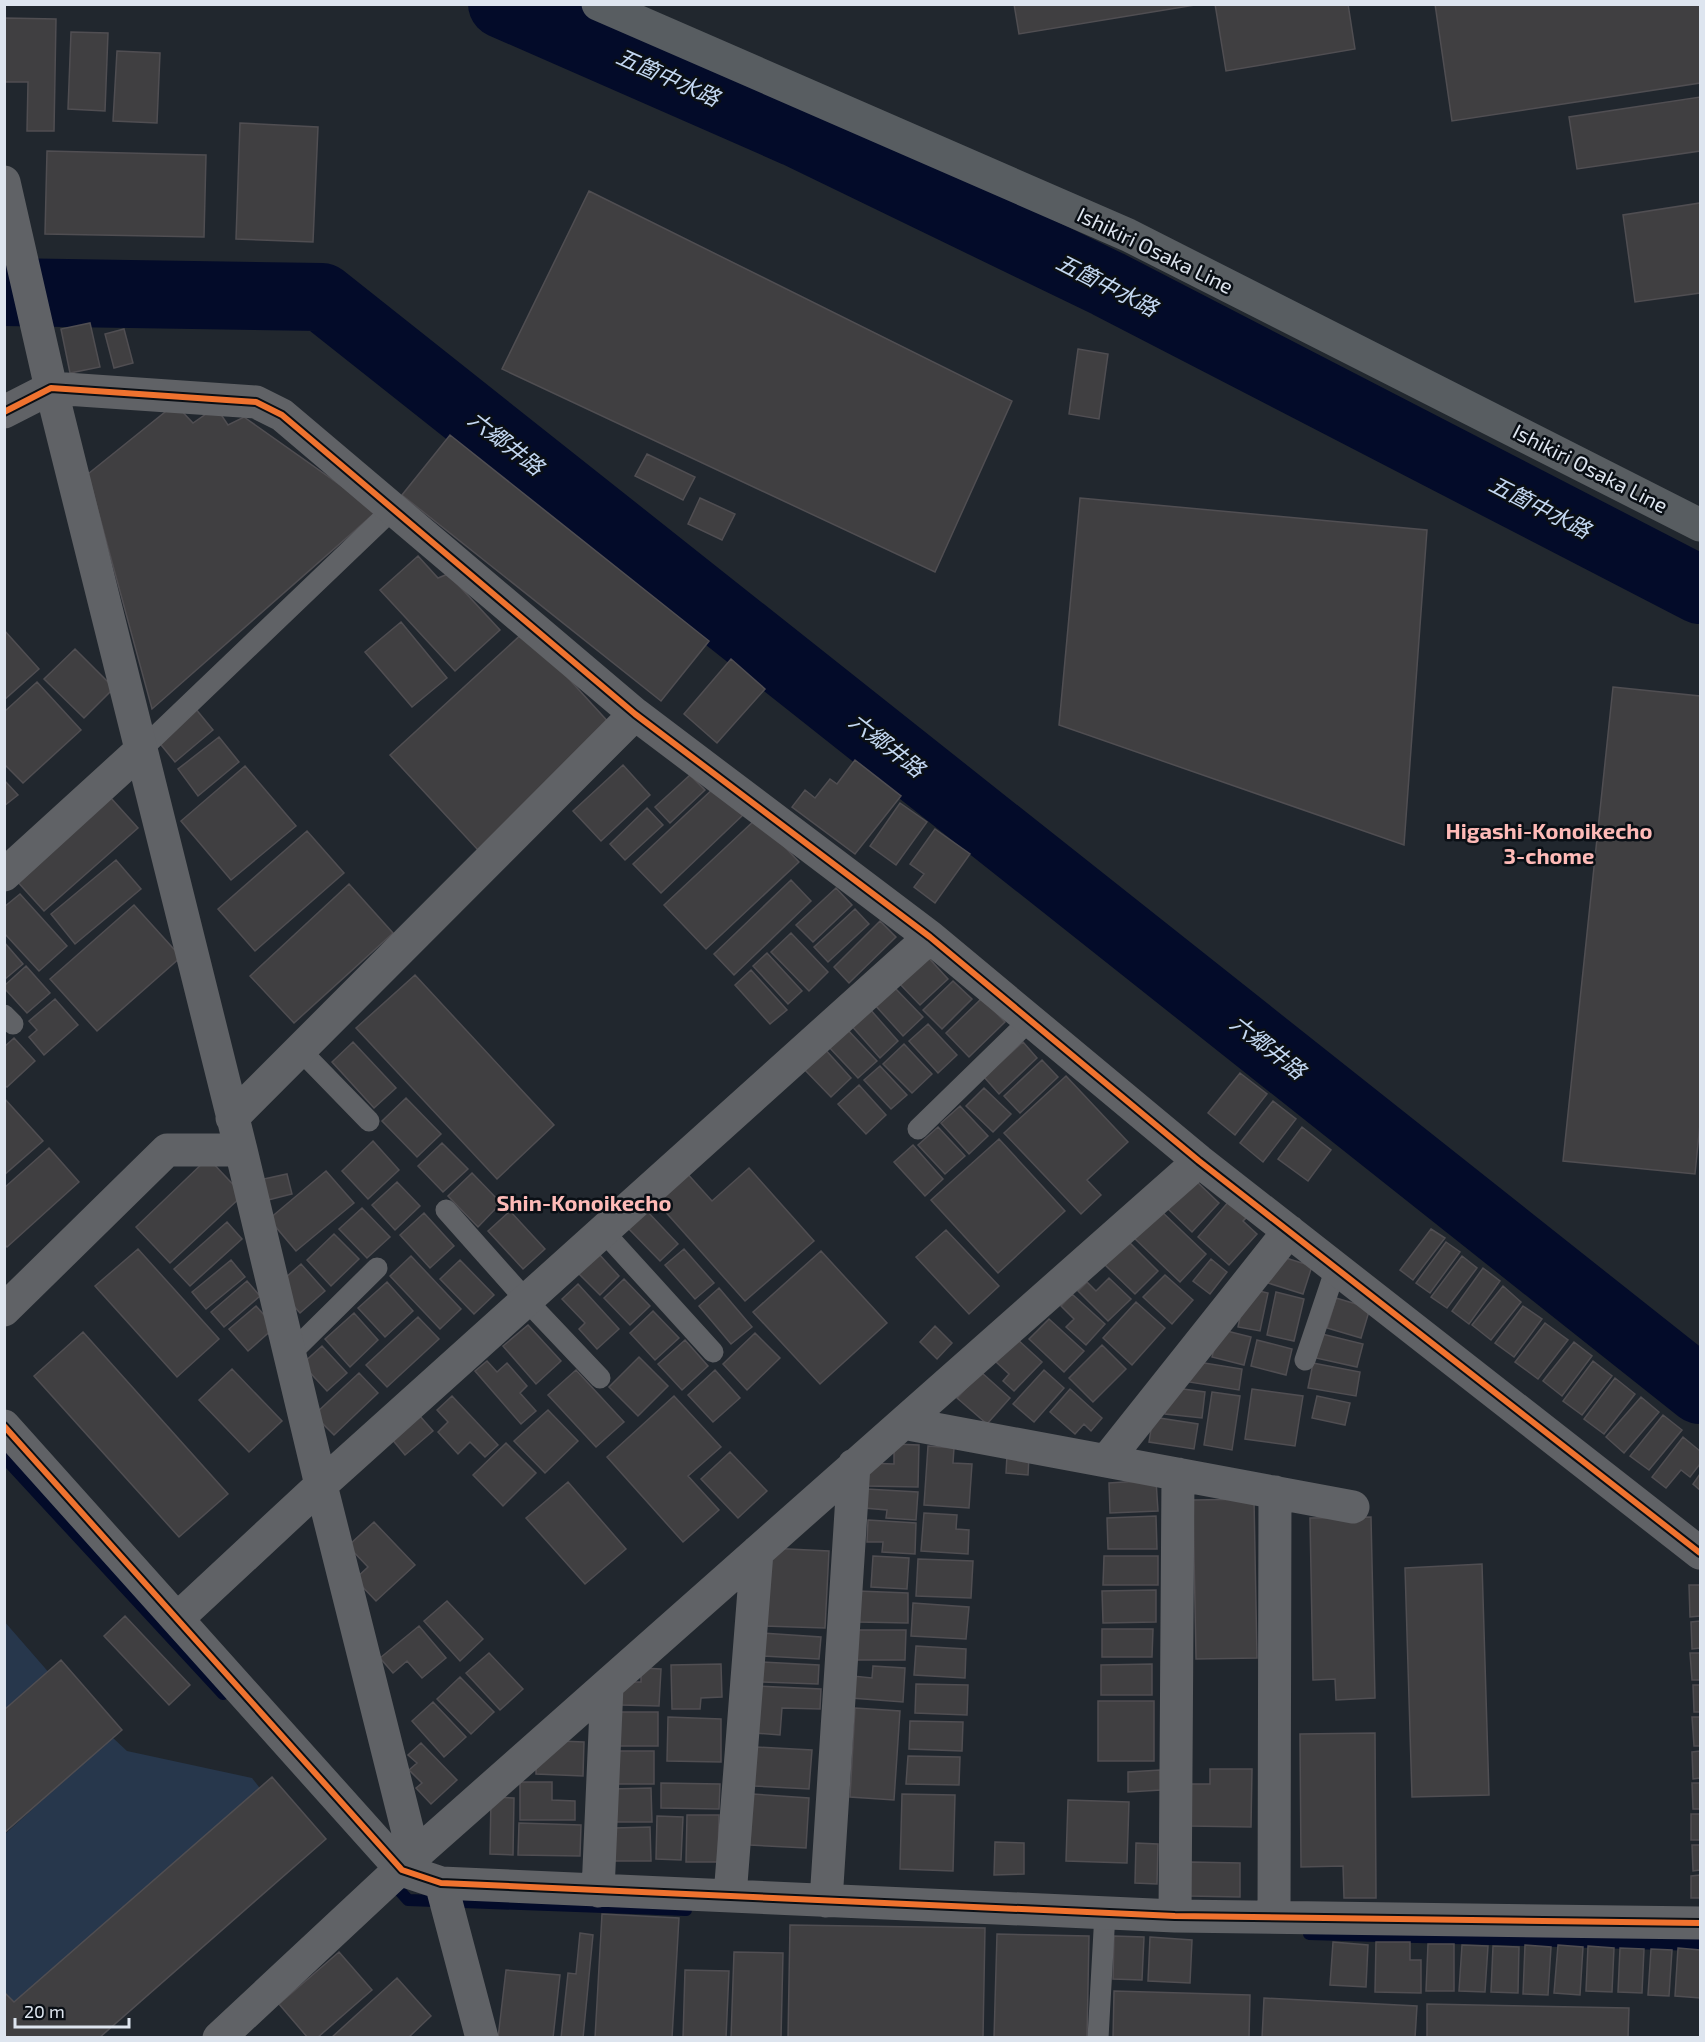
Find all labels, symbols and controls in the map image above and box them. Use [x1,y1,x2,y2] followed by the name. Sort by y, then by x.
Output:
[613,42,726,111] water label: 五箇中水路
[1074,201,1238,298] street label: Ishikiri Osaka Line
[1053,248,1164,322] water label: 五箇中水路
[464,405,551,481] water label: 六郷井路
[1509,418,1672,517] street label: Ishikiri Osaka Line
[1486,470,1597,544] water label: 五箇中水路
[845,707,932,783] water label: 六郷井路
[1445,817,1653,868] district label: Higashi-Konoikecho 3-chome
[1226,1009,1313,1085] water label: 六郷井路
[496,1189,672,1215] district label: Shin-Konoikecho
[15,1991,129,2029] scale bar
[24,2000,65,2022] text: 20 m

